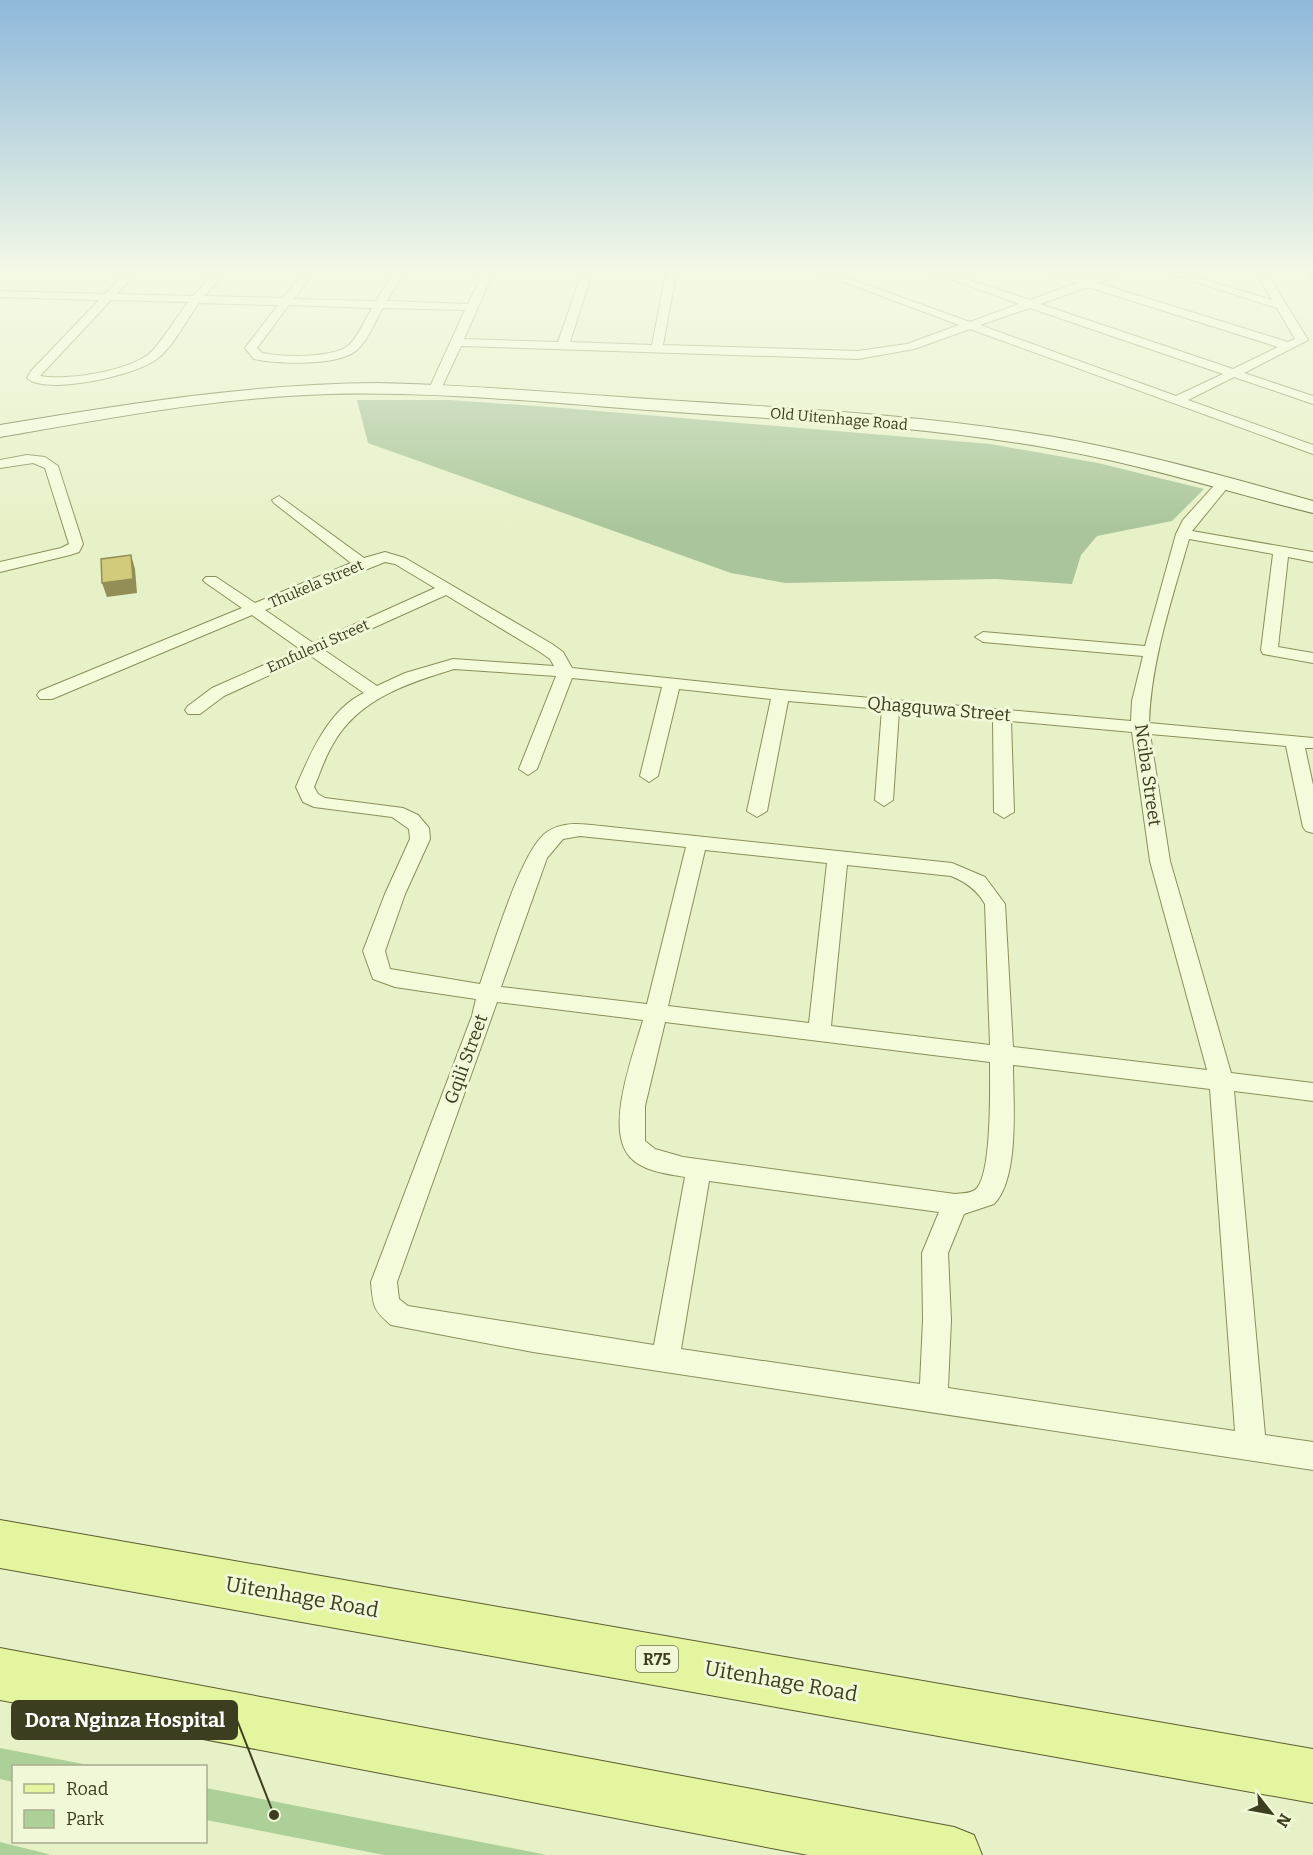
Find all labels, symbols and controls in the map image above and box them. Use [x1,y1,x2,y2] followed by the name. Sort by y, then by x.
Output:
[769,404,909,434] street label: Old Uitenhage Road
[266,556,367,612] street label: Thukela Street
[264,615,372,677] street label: Emfuleni Street
[866,692,1012,726] street label: Qhagquwa Street
[1130,722,1166,828] street label: Nciba Street
[440,1011,493,1107] street label: Gqili Street
[223,1571,381,1623] street label: Uitenhage Road
[636,1646,678,1672] road number: R75
[702,1655,860,1707] street label: Uitenhage Road
[12,1701,237,1739] callout: Dora Nginza Hospital
[25,1708,225,1732] text: Dora Nginza Hospital
[12,1765,207,1843] legend
[66,1778,109,1800] text: Road
[1241,1783,1301,1843] north arrow
[66,1808,105,1830] text: Park
[1272,1810,1295,1831] text: N

